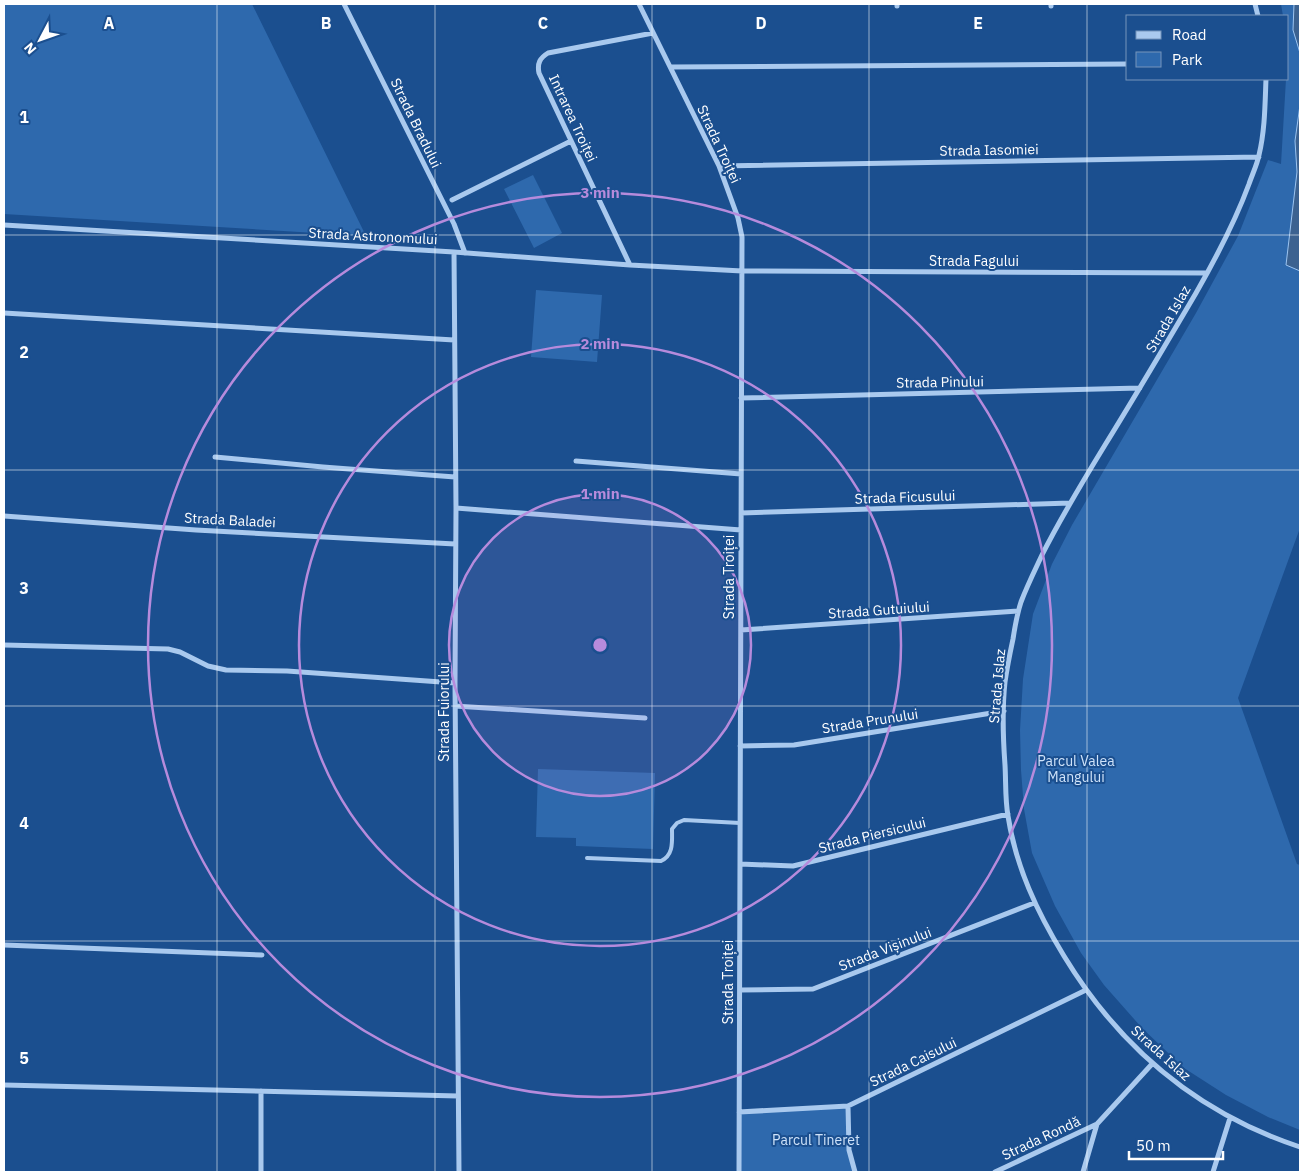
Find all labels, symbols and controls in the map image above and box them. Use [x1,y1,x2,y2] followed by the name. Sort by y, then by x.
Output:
[104,13,115,33] text: A
[321,13,332,33] text: B
[538,13,548,33] text: C
[755,13,767,33] text: D
[973,13,983,33] text: E
[15,15,65,65] north arrow
[1126,15,1289,80] legend
[1172,25,1207,44] text: Road
[20,39,40,58] text: N
[1172,50,1202,69] text: Park
[545,71,601,165] street label: Intrarea Troiței
[387,75,445,171] street label: Strada Bradului
[693,102,745,186] street label: Strada Troiței
[19,107,29,127] text: 1
[939,140,1039,160] street label: Strada Iasomiei
[580,183,620,202] text: 3 min
[308,224,438,248] street label: Strada Astronomului
[929,252,1019,270] street label: Strada Fagului
[1142,282,1195,356] street label: Strada Islaz
[580,334,620,353] text: 2 min
[19,342,29,362] text: 2
[896,372,984,392] street label: Strada Pinului
[580,484,620,503] text: 1 min
[854,486,956,508] street label: Strada Ficusului
[184,509,276,531] street label: Strada Baladei
[720,535,738,619] street label: Strada Troiței
[19,578,29,598] text: 3
[828,597,930,623] street label: Strada Gutuiului
[591,636,609,654] centre of rings
[985,648,1009,724] street label: Strada Islaz
[435,662,453,762] street label: Strada Fuiorului
[821,705,919,737] street label: Strada Prunului
[1037,752,1115,786] park label: Parcul Valea Mangului
[19,813,29,833] text: 4
[817,813,927,857] street label: Strada Piersicului
[836,923,934,975] street label: Strada Vișinului
[719,940,737,1024] street label: Strada Troiței
[1127,1021,1195,1085] street label: Strada Islaz
[867,1033,959,1091] street label: Strada Caisului
[19,1048,29,1068] text: 5
[999,1112,1084,1164] street label: Strada Rondă
[1129,1128,1223,1160] scale bar
[772,1131,860,1149] park label: Parcul Tineret
[1136,1136,1171,1155] text: 50 m

